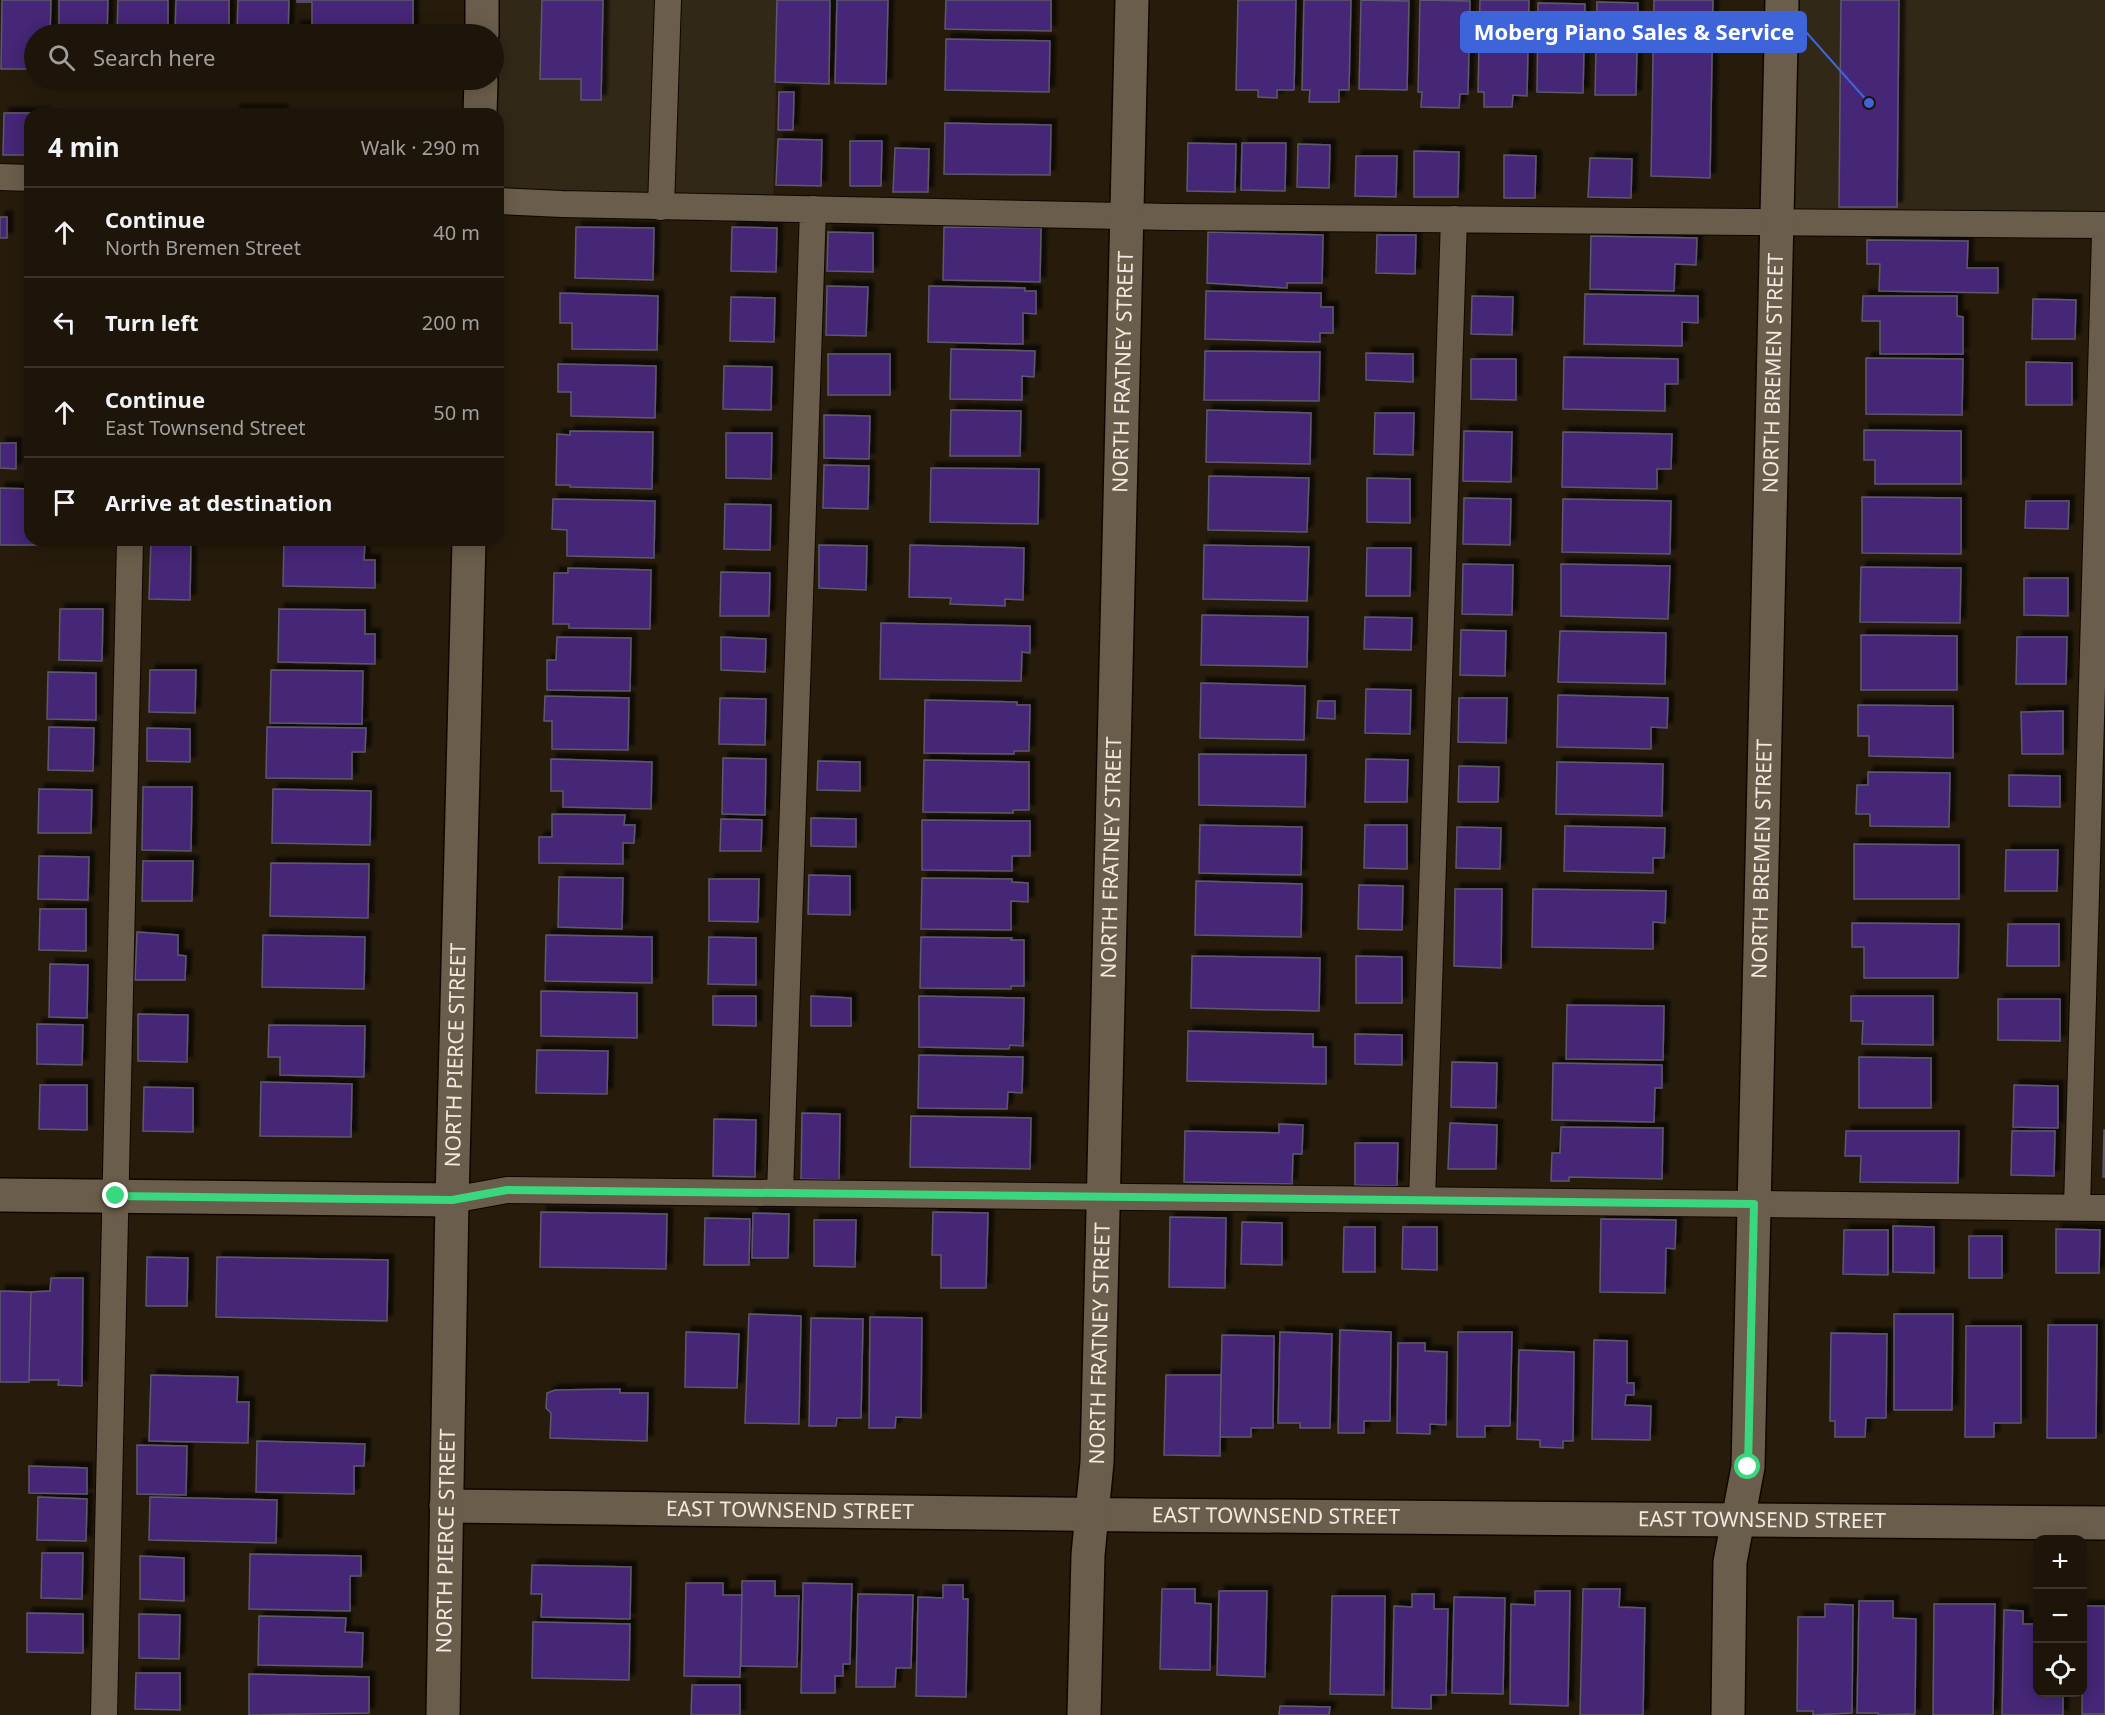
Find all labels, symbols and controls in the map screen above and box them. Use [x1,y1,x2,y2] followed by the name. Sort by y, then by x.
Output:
[1461,12,1806,52] callout: Moberg Piano Sales & Service
[1474,16,1794,46] text: Moberg Piano Sales & Service
[24,24,504,90] search box
[45,41,78,74] icon: search
[93,42,215,72] text: Search here
[48,129,120,165] text: 4 min
[361,134,480,161] text: Walk · 290 m
[105,204,205,234] text: Continue
[48,216,81,249] icon: ahead
[433,219,480,246] text: 40 m
[105,234,301,261] text: North Bremen Street
[1105,250,1139,493] street label: NORTH FRATNEY STREET
[1756,252,1789,493] street label: NORTH BREMEN STREET
[48,306,81,339] icon: left
[105,307,199,337] text: Turn left
[422,309,480,336] text: 200 m
[105,384,205,414] text: Continue
[48,396,81,429] icon: ahead
[433,399,480,426] text: 50 m
[105,414,305,441] text: East Townsend Street
[48,486,81,519] icon: arrive
[105,487,332,517] text: Arrive at destination
[1094,736,1127,979] street label: NORTH FRATNEY STREET
[1744,738,1778,979] street label: NORTH BREMEN STREET
[438,942,472,1168] street label: NORTH PIERCE STREET
[102,1182,128,1208] route end
[1082,1222,1116,1465] street label: NORTH FRATNEY STREET
[429,1428,461,1654] street label: NORTH PIERCE STREET
[1734,1453,1760,1479] route start
[666,1494,915,1525] street label: EAST TOWNSEND STREET
[1152,1500,1400,1530] street label: EAST TOWNSEND STREET
[1638,1504,1886,1534] street label: EAST TOWNSEND STREET
[2033,1535,2087,1697] map controls
[2033,1535,2087,1589] button: +
[2033,1589,2087,1643] button: −
[2033,1643,2087,1697] button: locate

